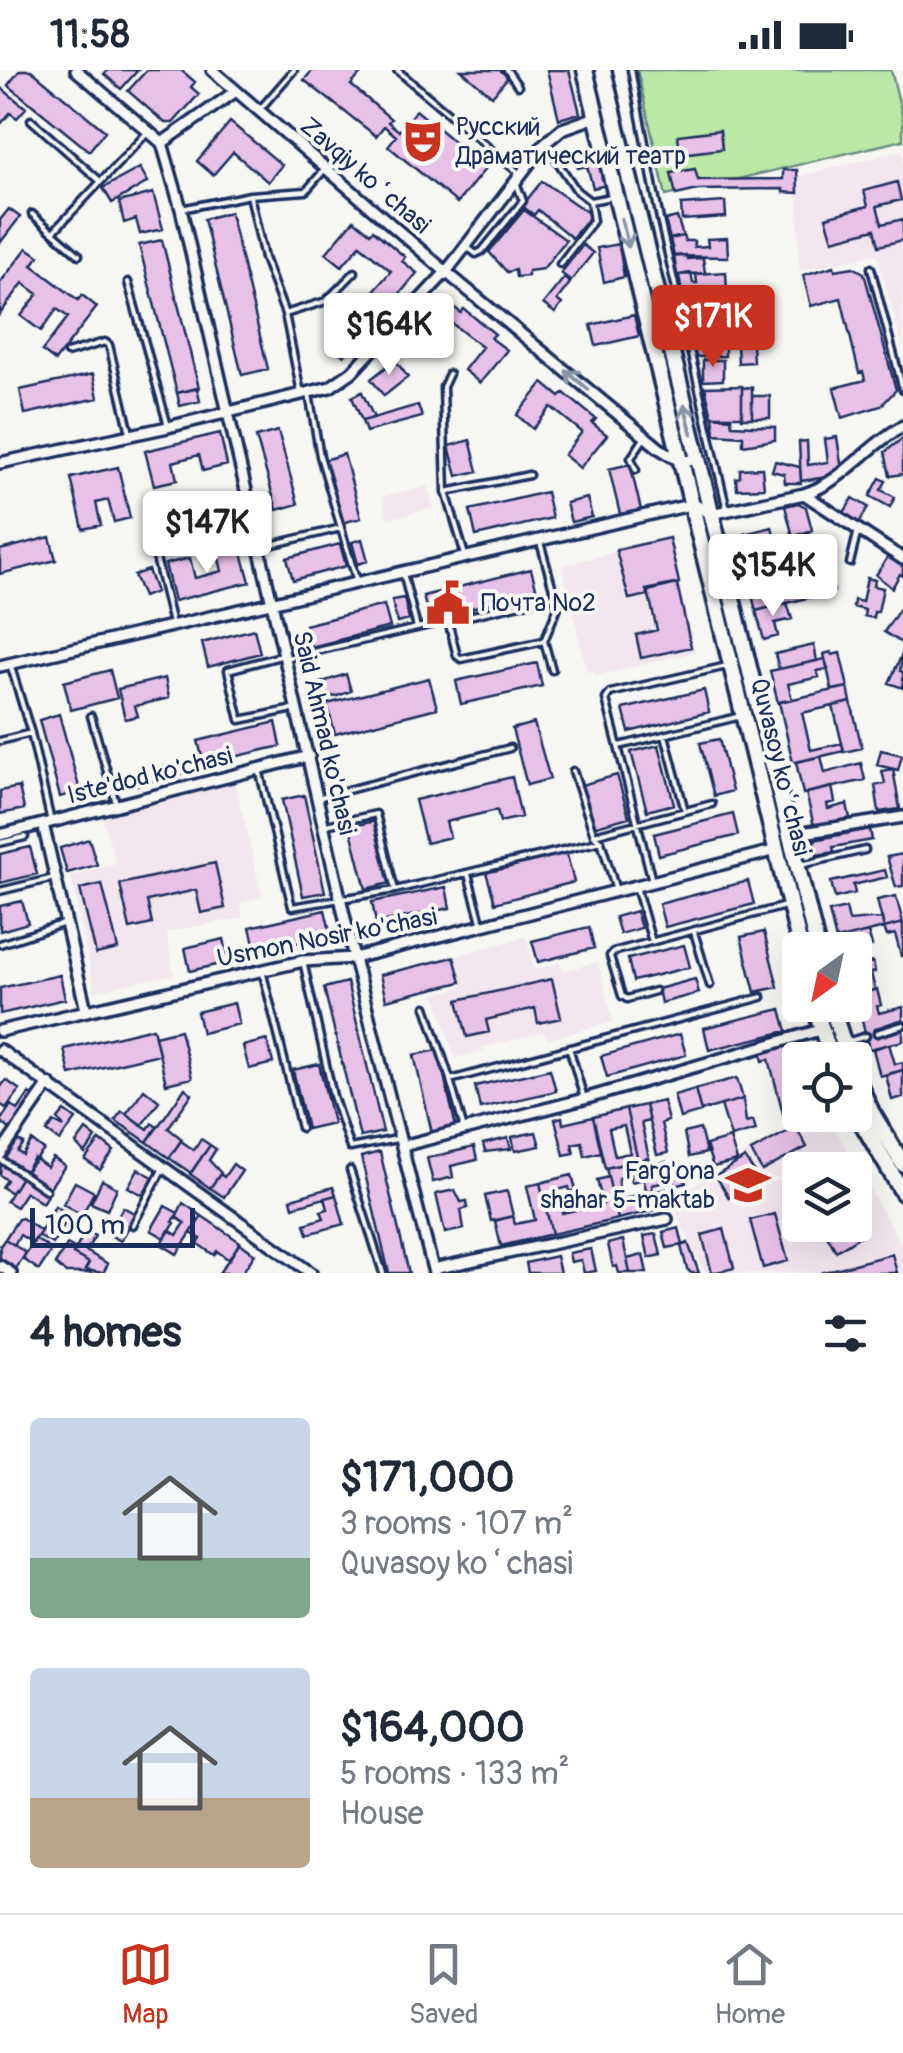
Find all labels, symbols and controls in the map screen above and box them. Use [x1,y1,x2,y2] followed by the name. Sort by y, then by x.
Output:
[50,11,130,59] text: 11:58
[293,111,437,241] street label: Zavqiy koʻchasi
[455,112,686,172] place label: Русский Драматический театр
[399,117,447,165] theatre icon: Русский Драматический театр
[616,217,635,248] one-way arrow
[643,285,783,370] pin: $171K
[319,293,459,378] pin: $164K
[674,297,752,337] text: $171K
[346,305,432,345] text: $164K
[564,369,590,391] one-way arrow
[678,404,696,436] one-way arrow
[137,491,277,576] pin: $147K
[165,503,249,543] text: $147K
[703,534,843,619] pin: $154K
[730,546,816,586] text: $154K
[424,579,472,627] public building icon: Почта №2
[481,588,596,619] place label: Почта №2
[285,628,363,838] street label: Said Ahmad ko'chasi
[743,675,817,859] street label: Quvasoy koʻchasi
[64,741,236,811] street label: Iste'dod ko'chasi
[214,901,440,975] street label: Usmon Nosir ko'chasi
[782,932,872,1022] north arrow
[782,932,872,1242] map controls
[782,1042,872,1132] button: locate
[782,1152,872,1242] button: layers
[540,1156,715,1216] place label: Farg'ona shahar 5-maktab
[724,1161,772,1209] school or university icon: Farg'ona shahar 5-maktab
[30,1203,195,1248] scale bar
[45,1208,125,1243] text: 100 m
[818,1306,873,1361] icon: filters
[30,1307,181,1359] text: 4 homes
[340,1452,515,1504] text: $171,000
[110,1458,230,1578] icon: home
[340,1504,573,1544] text: 3 rooms · 107 m²
[340,1544,573,1584] text: Quvasoy koʻchasi
[340,1702,525,1754] text: $164,000
[110,1708,230,1828] icon: home
[340,1754,570,1794] text: 5 rooms · 133 m²
[340,1794,424,1834] text: House
[118,1937,173,2032] tab: Map
[409,1937,478,2032] tab: Saved
[714,1937,785,2032] tab: Home

